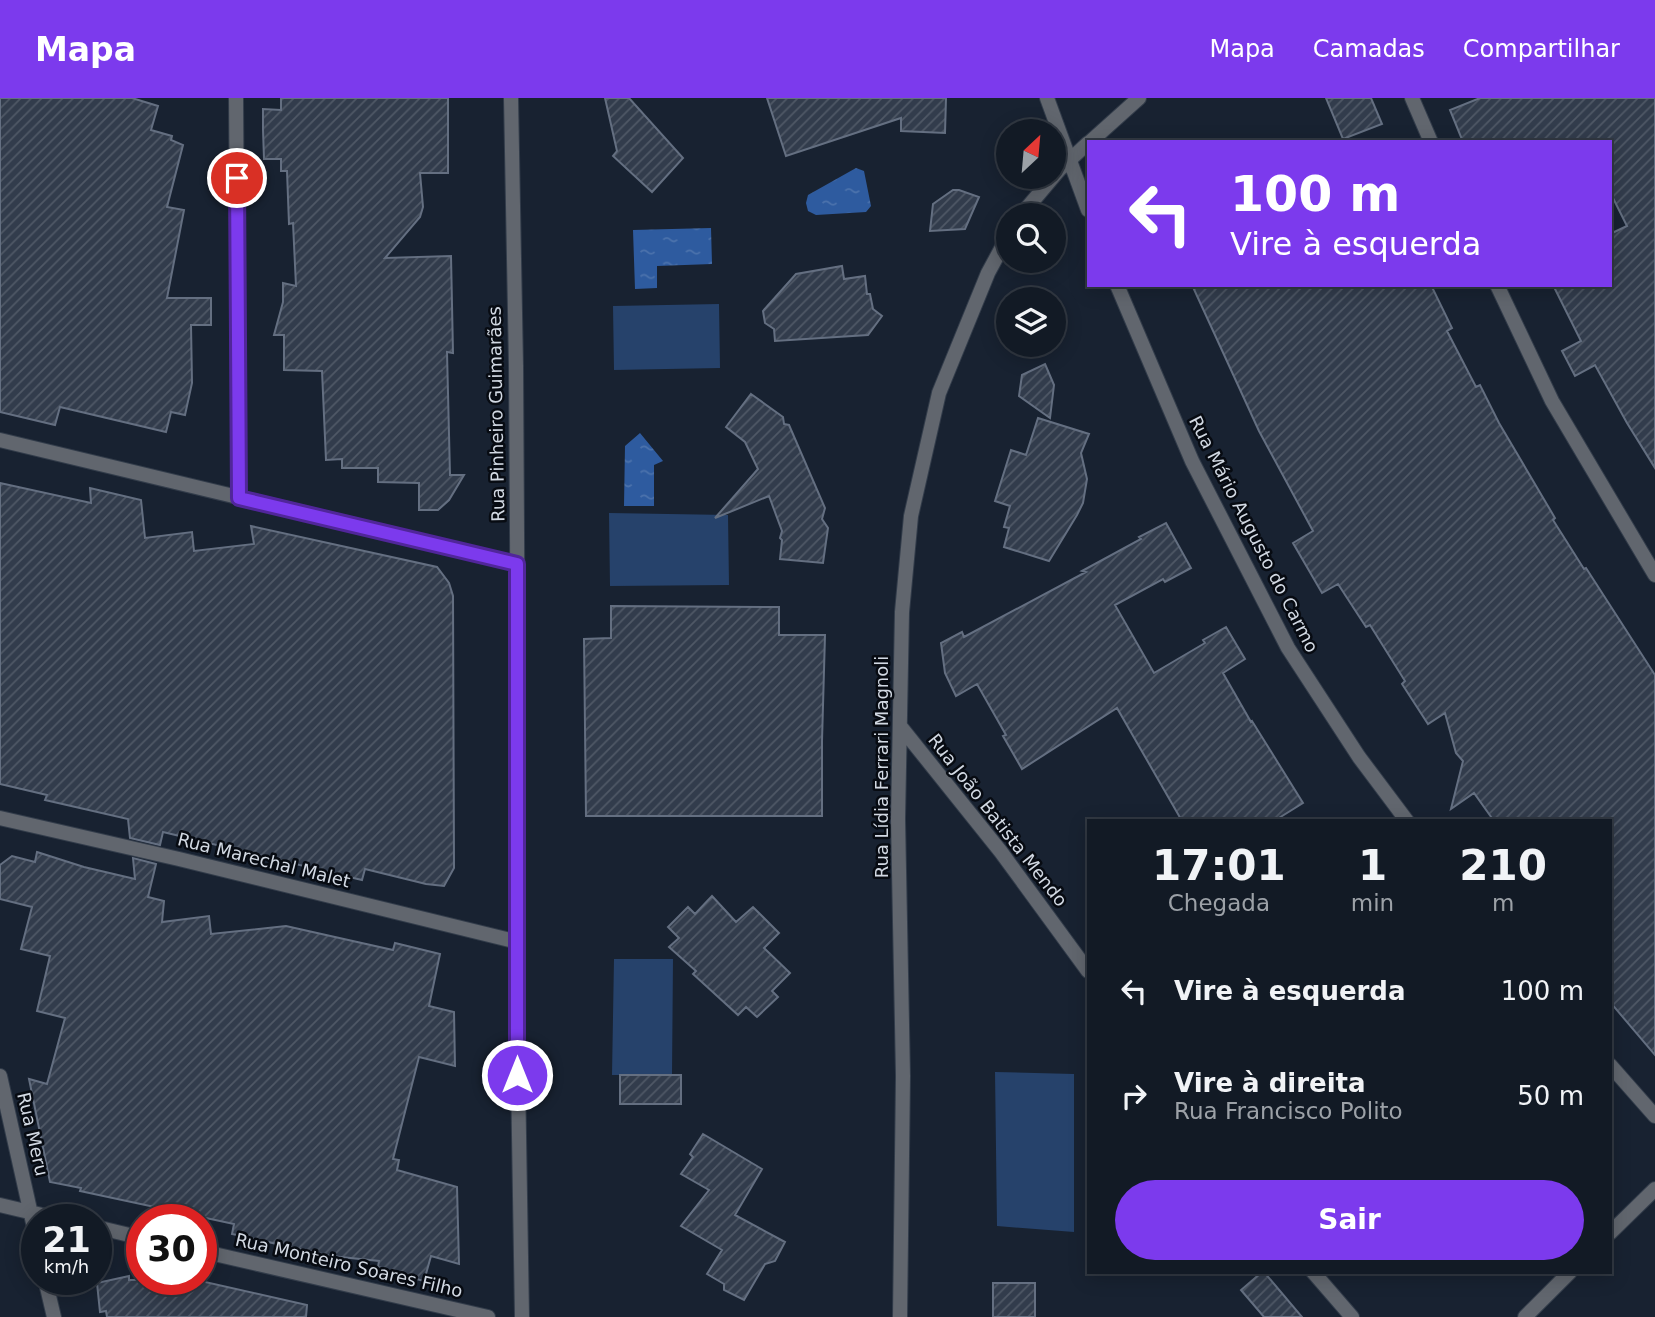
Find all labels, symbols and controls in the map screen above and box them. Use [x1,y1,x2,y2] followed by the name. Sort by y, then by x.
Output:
[35,30,136,69] text: Mapa
[1209,35,1275,63] text: Mapa
[1313,35,1425,63] text: Camadas
[1463,35,1620,63] text: Compartilhar
[996,119,1066,189] north arrow
[996,119,1066,357] map controls
[207,148,267,208] pin
[218,159,256,197] icon: arrive
[1230,166,1400,223] text: 100 m
[1115,168,1206,259] icon: left
[996,203,1066,273] button: search
[1230,225,1481,263] text: Vire à esquerda
[996,287,1066,357] button: layers
[484,306,508,522] street label: Rua Pinheiro Guimarães
[1185,412,1323,656] street label: Rua Mário Augusto do Carmo
[871,656,892,878] street label: Rua Lídia Ferrari Magnoli
[924,730,1072,910] street label: Rua João Batista Mendo
[175,828,353,892] street label: Rua Marechal Malet
[1152,841,1286,890] text: 17:01
[1358,841,1387,890] text: 1
[1459,841,1547,890] text: 210
[1168,890,1270,916] text: Chegada
[1351,890,1394,916] text: min
[1492,890,1514,916] text: m
[1115,972,1153,1010] icon: left
[1174,976,1406,1006] text: Vire à esquerda
[1501,976,1584,1006] text: 100 m
[480,1038,554,1112] position arrow
[1174,1068,1366,1098] text: Vire à direita
[1115,1077,1153,1115] icon: right
[1517,1081,1584,1111] text: 50 m
[13,1090,53,1178] street label: Rua Meru
[1174,1098,1403,1124] text: Rua Francisco Polito
[1115,1180,1584,1260] button: Sair
[126,1204,217,1295] speed limit sign: 30
[42,1220,91,1260] text: 21
[233,1229,465,1301] street label: Rua Monteiro Soares Filho
[44,1256,89,1277] text: km/h

